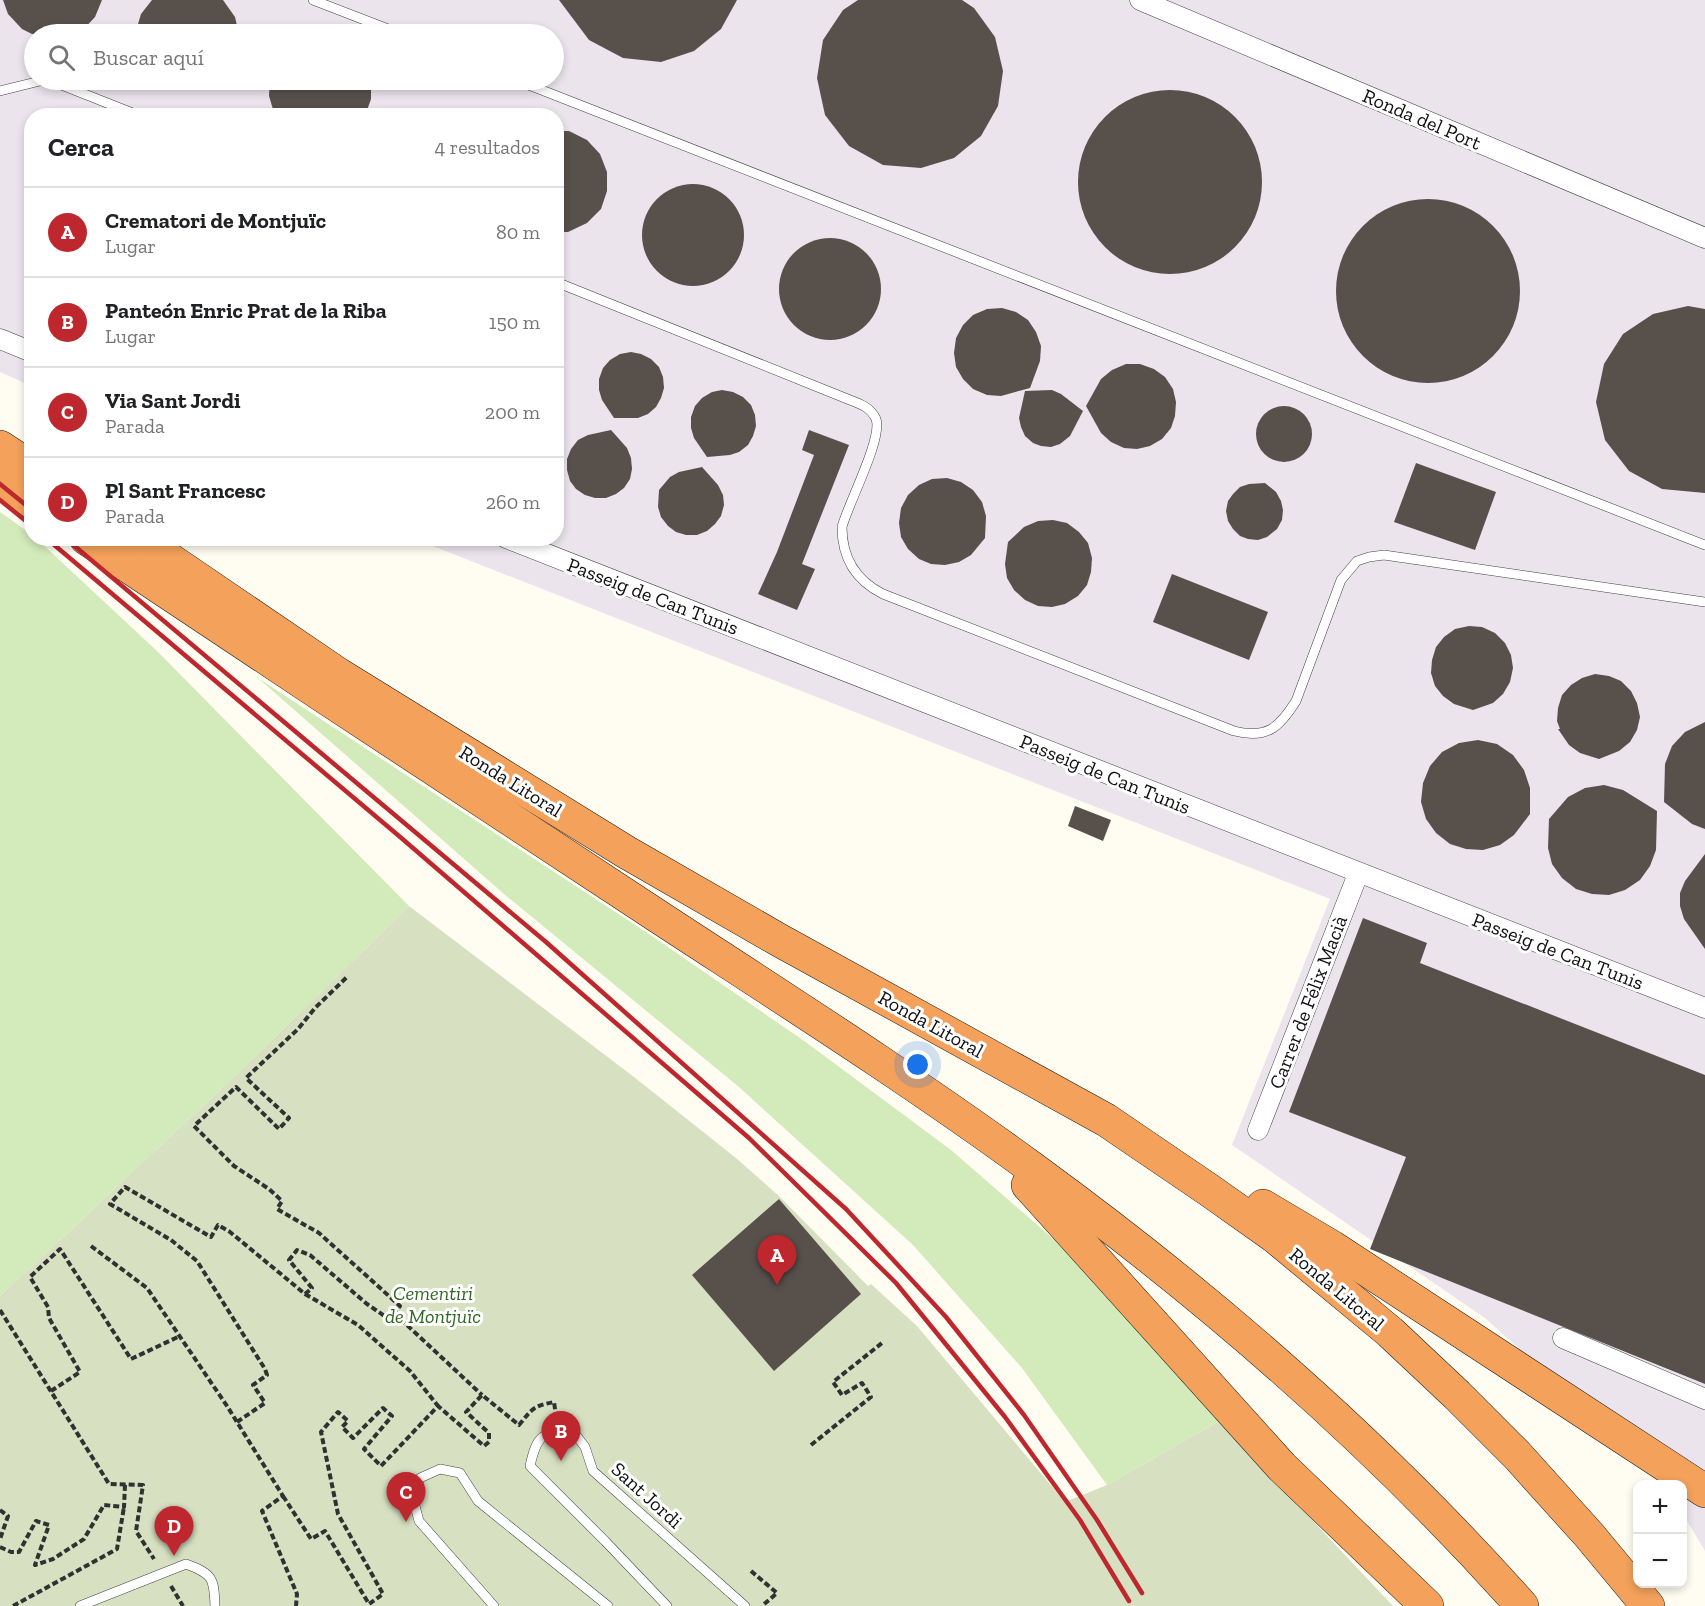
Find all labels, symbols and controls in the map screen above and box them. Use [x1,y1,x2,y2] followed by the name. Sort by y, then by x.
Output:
[24,24,564,90] search box
[45,41,78,74] icon: search
[93,44,204,71] text: Buscar aquí
[1359,83,1485,155] street label: Ronda del Port
[48,131,114,163] text: Cerca
[435,135,540,159] text: 4 resultados
[105,207,326,234] text: Crematori de Montjuïc
[61,220,74,244] text: A
[496,220,540,244] text: 80 m
[105,234,156,258] text: Lugar
[105,297,387,324] text: Panteón Enric Prat de la Riba
[61,310,74,334] text: B
[489,310,540,334] text: 150 m
[105,324,156,348] text: Lugar
[105,387,241,414] text: Via Sant Jordi
[61,400,74,424] text: C
[485,400,540,424] text: 200 m
[105,414,165,438] text: Parada
[105,477,266,504] text: Pl Sant Francesc
[61,490,74,514] text: D
[486,490,540,514] text: 260 m
[105,504,165,528] text: Parada
[564,552,742,640] street label: Passeig de Can Tunis
[1016,729,1194,819] street label: Passeig de Can Tunis
[455,740,567,822] street label: Ronda Litoral
[1469,907,1647,995] street label: Passeig de Can Tunis
[1264,912,1352,1092] street label: Carrer de Félix Macià
[874,985,988,1063] street label: Ronda Litoral
[903,1050,932,1079] your location
[758,1236,796,1285] pin: A
[1285,1242,1389,1336] street label: Ronda Litoral
[385,1281,481,1328] park label: Cementiri de Montjuïc
[542,1412,580,1461] pin: B
[607,1457,688,1533] street label: Sant Jordi
[386,1472,426,1522] pin: C
[1633,1480,1687,1588] map controls
[1633,1480,1687,1534] button: +
[154,1506,194,1556] pin: D
[1633,1534,1687,1588] button: −

